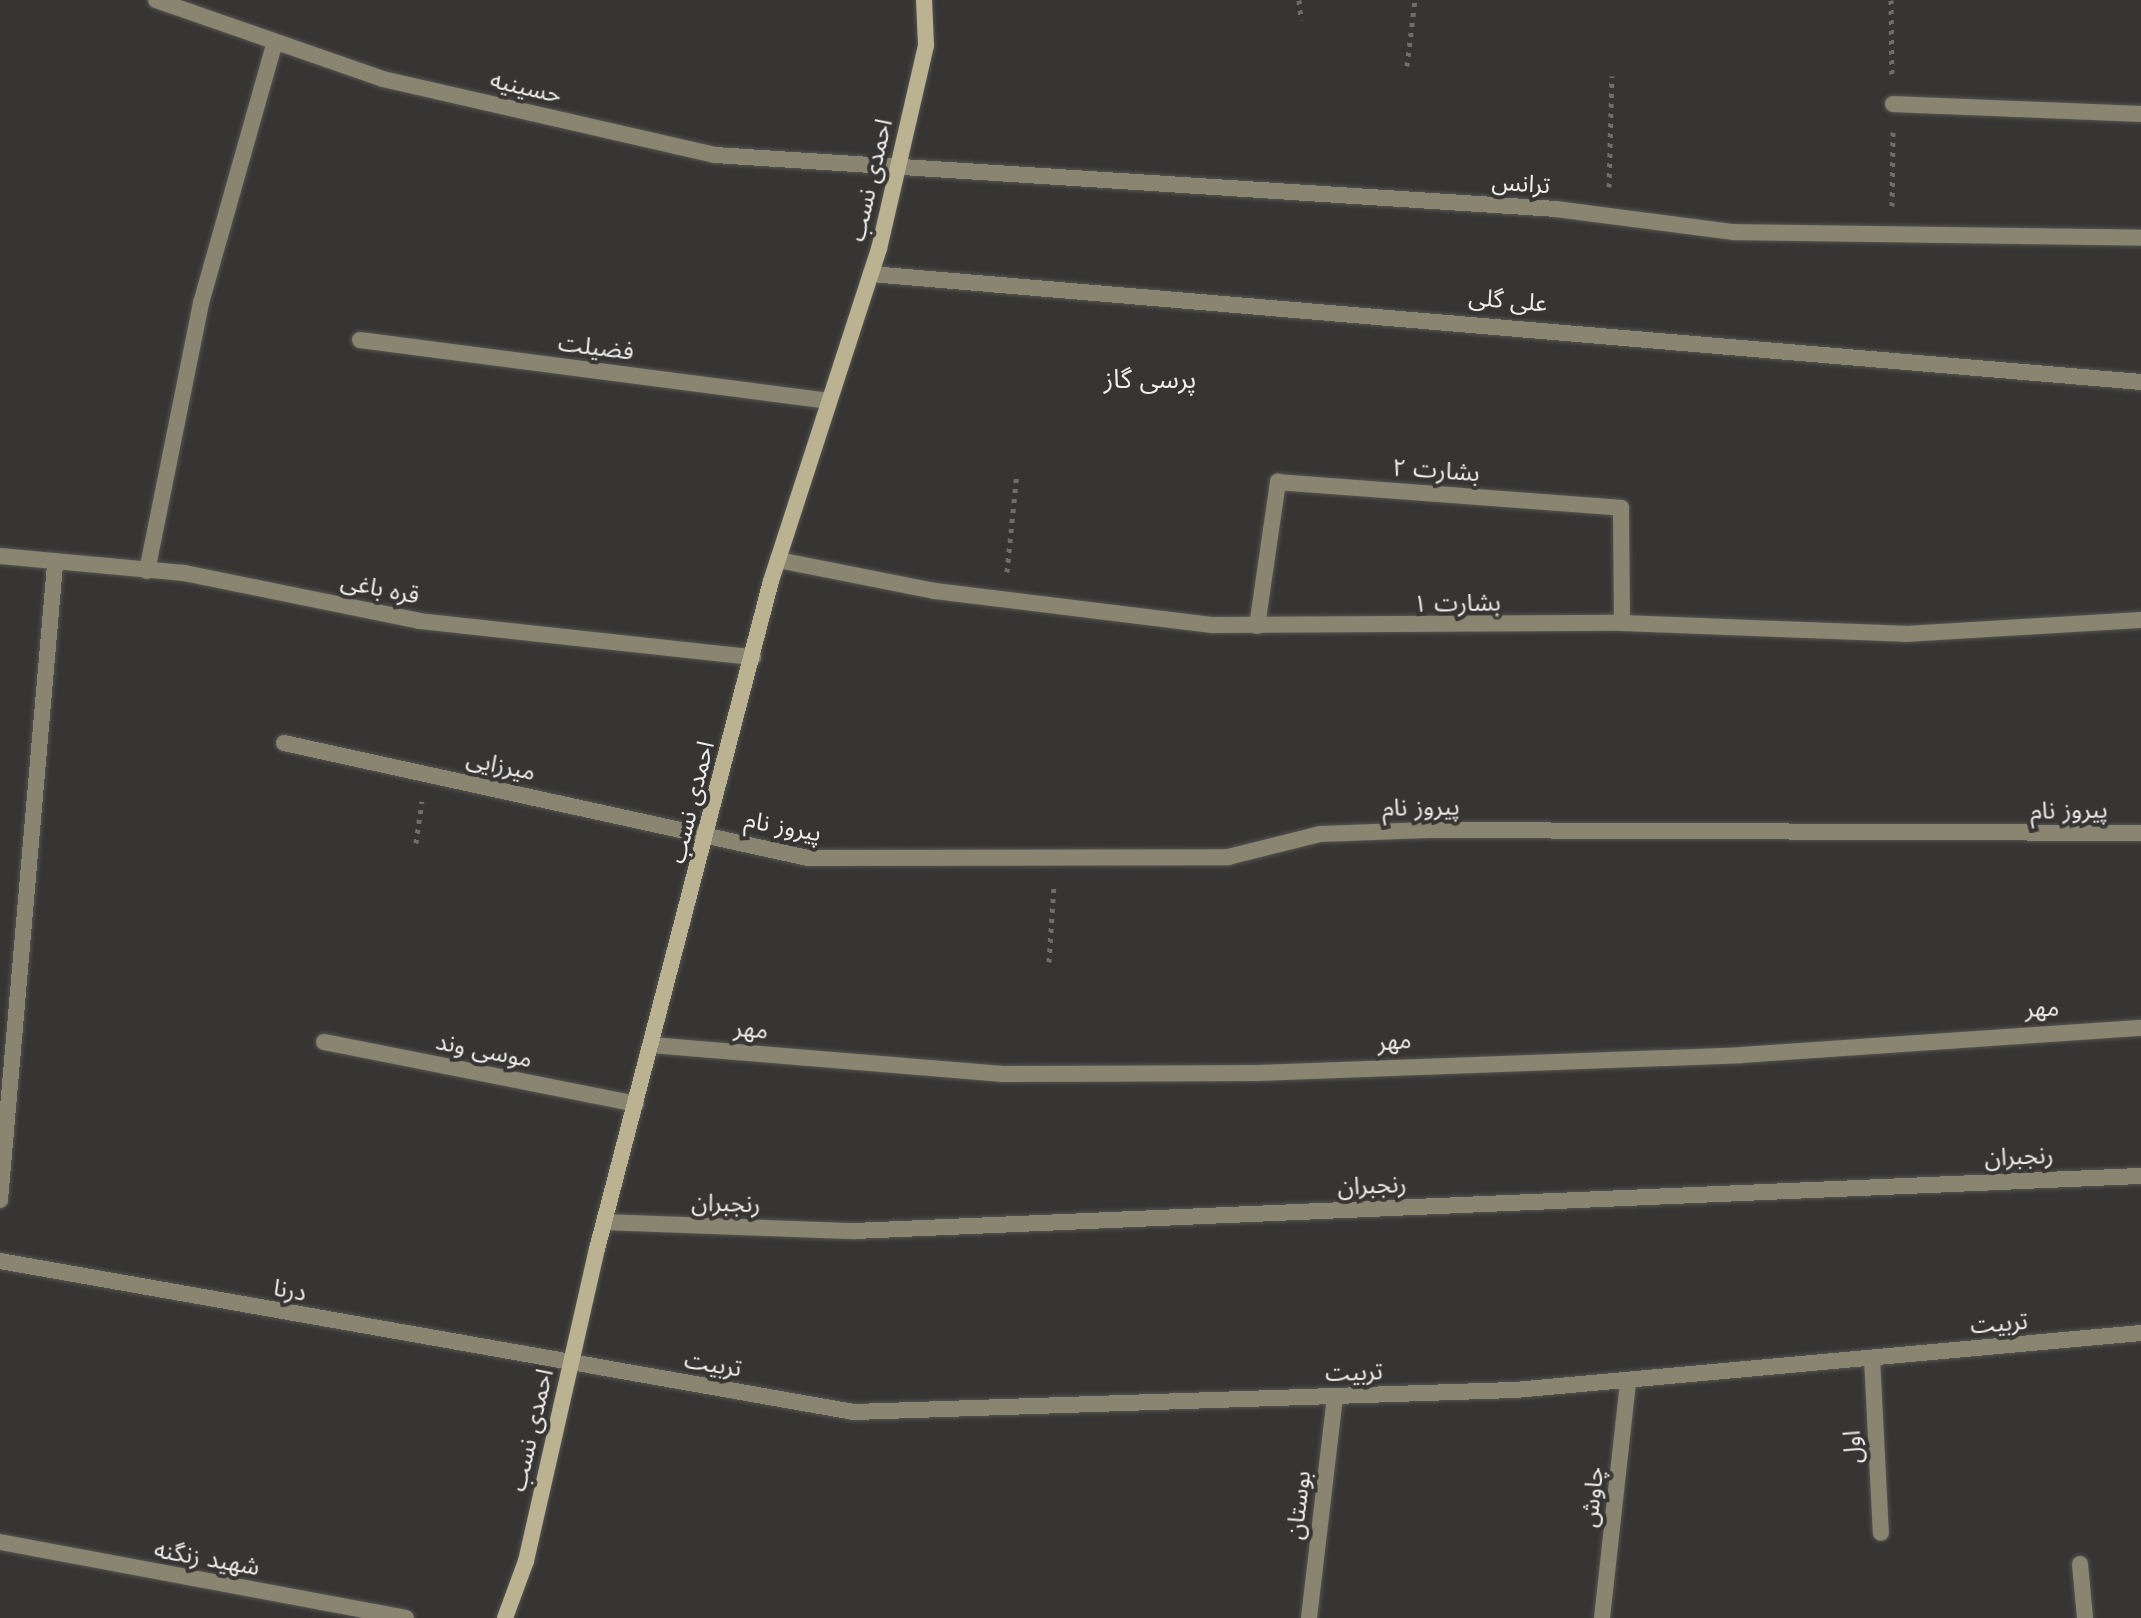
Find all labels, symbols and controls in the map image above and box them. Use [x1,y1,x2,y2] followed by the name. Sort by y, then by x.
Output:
[488,65,564,109] street label: حسینیه
[842,116,898,244] street label: احمدی نسب
[1491,167,1551,199] street label: ترانس
[1467,282,1549,318] street label: علی گلی
[557,328,635,366] street label: فضیلت
[1104,364,1196,396] district label: پرسی گاز
[1391,453,1481,487] street label: بشارت ۲
[338,566,422,610] street label: قره باغی
[1413,588,1501,618] street label: بشارت ۱
[662,738,720,866] street label: احمدی نسب
[464,744,538,786] street label: میرزایی
[1382,792,1460,822] street label: پیروز نام
[2030,795,2108,825] street label: پیروز نام
[742,804,824,848] street label: پیروز نام
[2024,993,2060,1023] street label: مهر
[733,1013,769,1045] street label: مهر
[1376,1025,1412,1057] street label: مهر
[433,1027,535,1073] street label: موسی وند
[1984,1140,2054,1172] street label: رنجبران
[1337,1169,1407,1201] street label: رنجبران
[691,1187,761,1219] street label: رنجبران
[271,1273,309,1307] street label: درنا
[1969,1306,2029,1340] street label: تربیت
[682,1345,744,1383] street label: تربیت
[1325,1357,1383,1387] street label: تربیت
[503,1366,559,1494] street label: احمدی نسب
[1837,1430,1867,1464] street label: اول
[1574,1465,1610,1529] street label: چاوش
[1280,1469,1316,1541] street label: بوستان
[152,1535,262,1581] street label: شهید زنگنه

